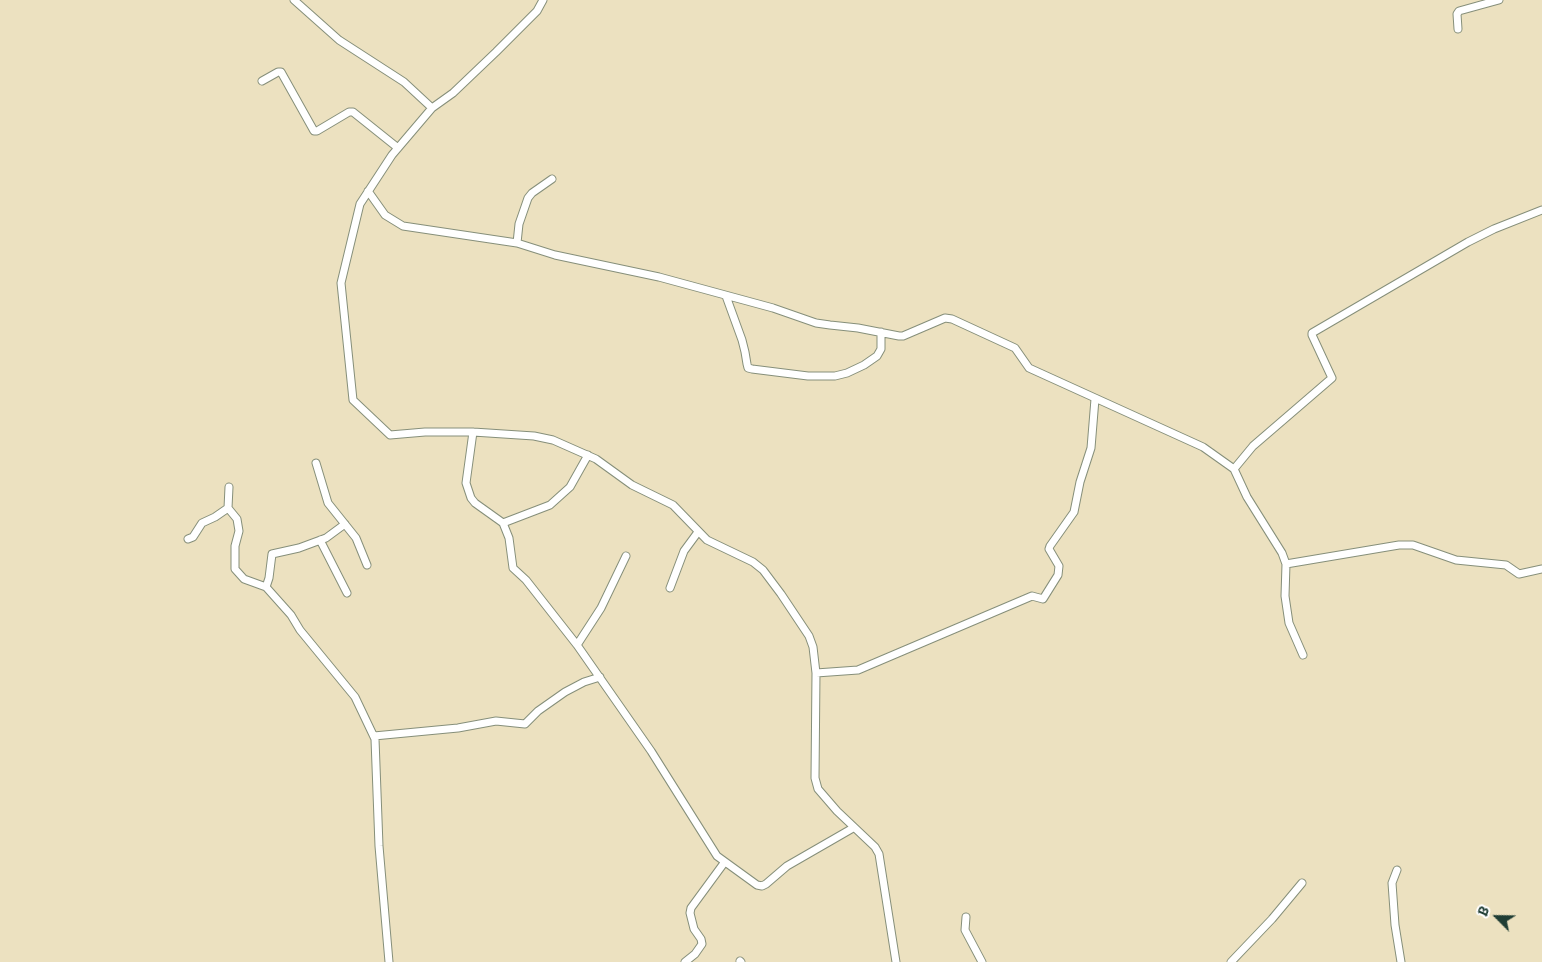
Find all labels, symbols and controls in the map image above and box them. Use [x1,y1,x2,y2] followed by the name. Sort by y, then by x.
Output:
[1472,892,1522,942] north arrow
[1472,903,1493,919] text: B

